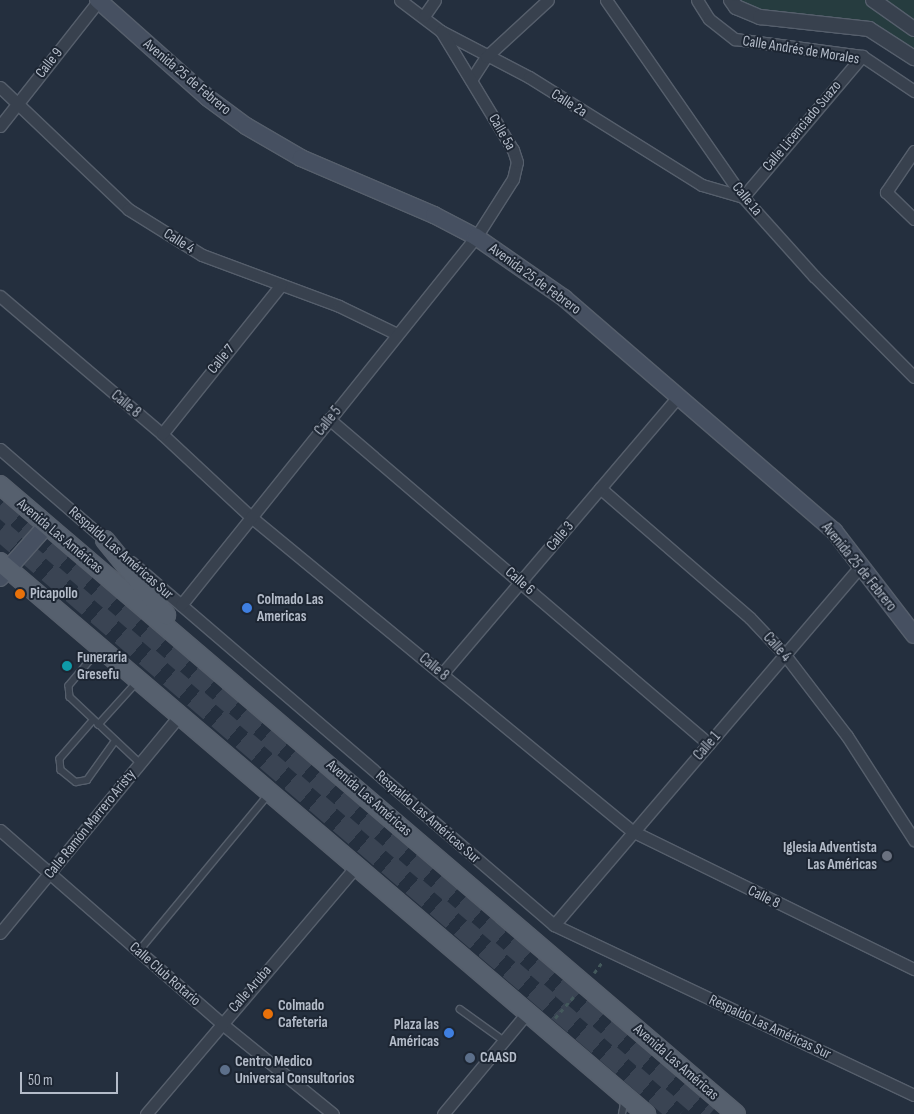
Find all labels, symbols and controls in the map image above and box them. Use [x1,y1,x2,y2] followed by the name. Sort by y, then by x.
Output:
[741,32,861,68] street label: Calle Andrés de Morales
[139,35,235,119] street label: Avenida 25 de Febrero
[32,44,66,82] street label: Calle 9
[759,77,845,175] street label: Calle Licenciado Suazo
[548,85,590,121] street label: Calle 2a
[485,111,519,153] street label: Calle 5a
[728,179,766,219] street label: Calle 1a
[160,225,198,257] street label: Calle 4
[486,240,584,318] street label: Avenida 25 de Febrero
[204,341,238,377] street label: Calle 7
[107,386,145,422] street label: Calle 8
[311,403,345,439] street label: Calle 5
[13,495,107,577] street label: Avenida Las Américas
[65,503,177,603] street label: Respaldo Las Américas Sur
[542,518,578,554] street label: Calle 3
[818,519,900,615] street label: Avenida 25 de Febrero
[502,563,538,599] street label: Calle 6
[30,585,78,603] place label: Picapollo
[14,588,26,600] marker: Picapollo
[257,590,324,625] place label: Colmado Las Americas
[241,602,253,614] marker: Colmado Las Americas
[759,629,795,665] street label: Calle 4
[77,648,127,683] place label: Funeraria Gresefu
[415,649,453,685] street label: Calle 8
[61,660,73,672] marker: Funeraria Gresefu
[690,728,724,764] street label: Calle 1
[323,756,415,840] street label: Avenida Las Américas
[40,766,140,882] street label: Calle Ramón Marrero Aristy
[372,767,484,867] street label: Respaldo Las Américas Sur
[783,838,877,873] place label: Iglesia Adventista Las Américas
[881,850,893,862] marker: Iglesia Adventista Las Américas
[745,882,783,912] street label: Calle 8
[126,938,204,1010] street label: Calle Club Rotario
[225,962,275,1016] street label: Calle Aruba
[706,991,834,1063] street label: Respaldo Las Américas Sur
[278,996,328,1031] place label: Colmado Cafeteria
[262,1008,274,1020] marker: Colmado Cafeteria
[390,1015,439,1050] place label: Plaza las Américas
[630,1020,722,1104] street label: Avenida Las Américas
[443,1027,455,1039] marker: Plaza las Américas
[480,1049,517,1067] place label: CAASD
[235,1052,354,1087] place label: Centro Medico Universal Consultorios
[464,1052,476,1064] marker: CAASD
[22,1062,120,1094] scale bar
[219,1064,231,1076] marker: Centro Medico Universal Consultorios
[28,1071,53,1090] text: 50 m

